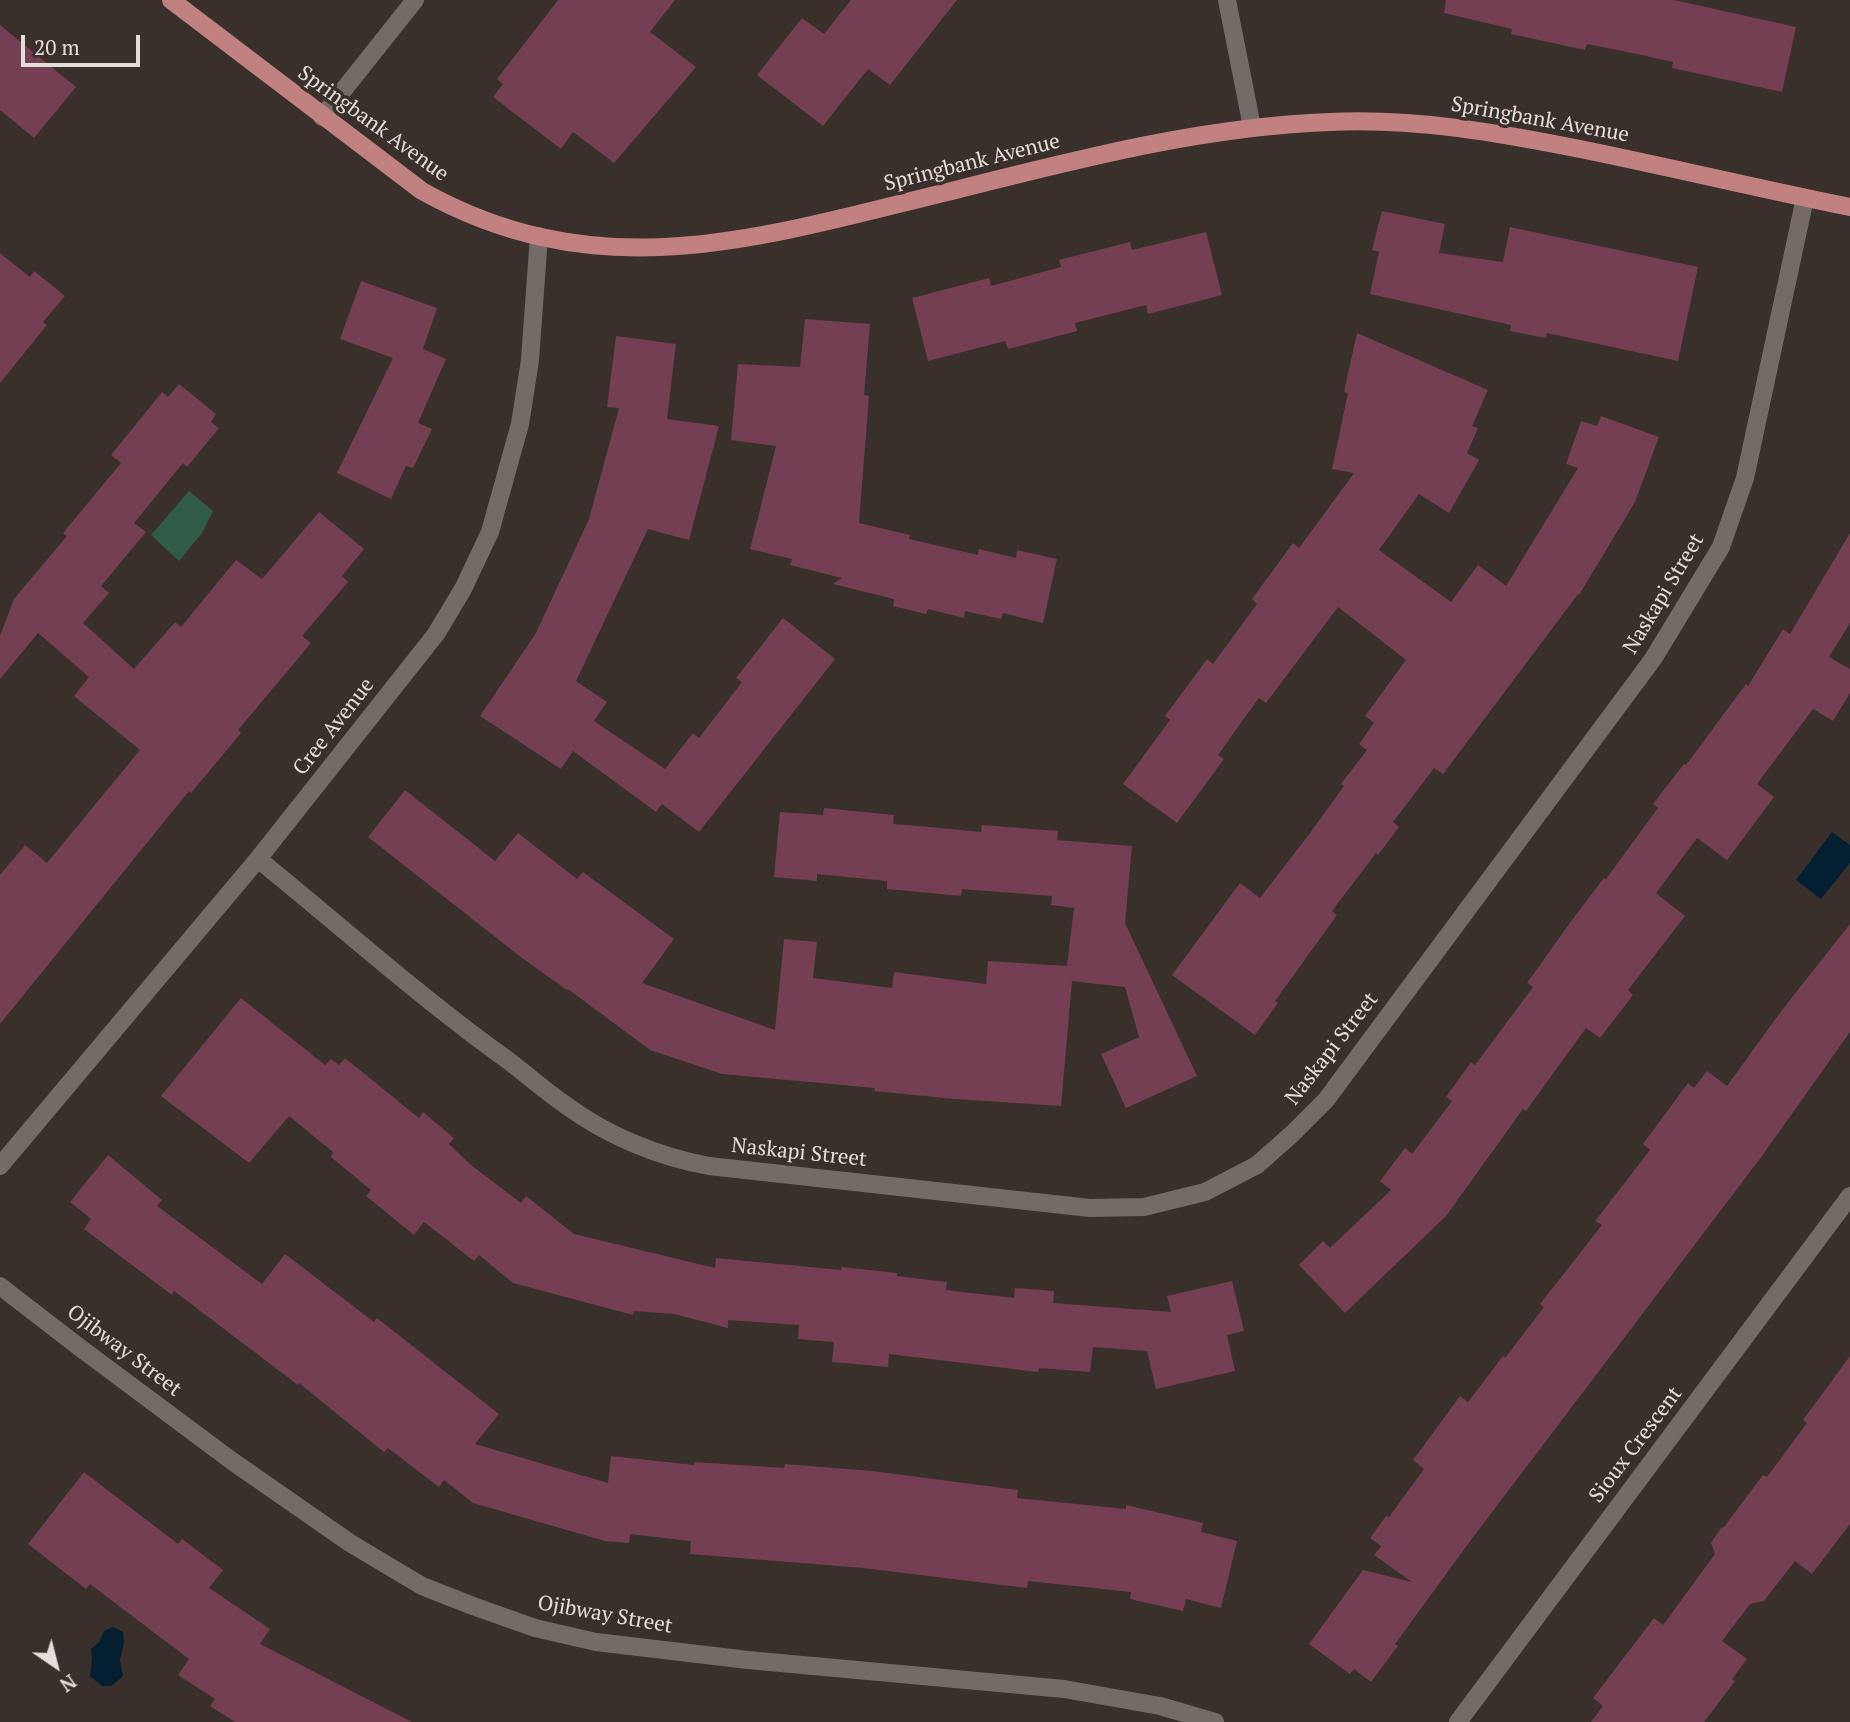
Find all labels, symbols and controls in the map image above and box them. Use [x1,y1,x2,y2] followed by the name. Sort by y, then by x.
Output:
[24,21,144,65] scale bar
[34,33,80,61] text: 20 m
[293,61,453,187] street label: Springbank Avenue
[1449,92,1631,148] street label: Springbank Avenue
[881,129,1063,197] street label: Springbank Avenue
[1618,529,1710,659] street label: Naskapi Street
[288,673,380,781] street label: Cree Avenue
[1280,988,1384,1110] street label: Naskapi Street
[730,1133,868,1173] street label: Naskapi Street
[62,1300,186,1402] street label: Ojibway Street
[1584,1382,1688,1508] street label: Sioux Crescent
[535,1591,675,1639] street label: Ojibway Street
[21,1631,91,1701] north arrow
[55,1669,81,1698] text: N

